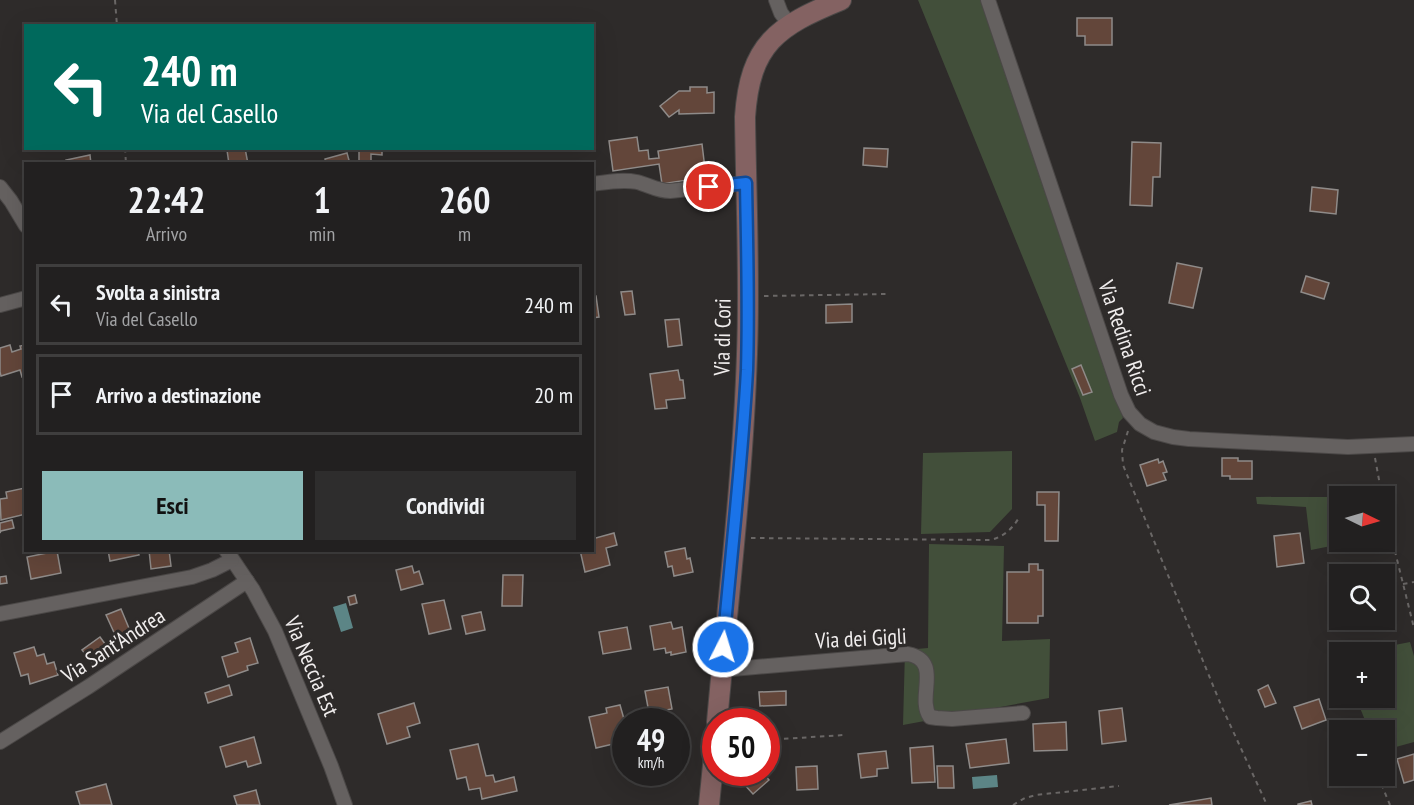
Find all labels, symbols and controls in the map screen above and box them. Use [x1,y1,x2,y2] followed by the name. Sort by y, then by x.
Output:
[141,43,238,98] text: 240 m
[42,48,120,126] icon: left
[141,96,278,130] text: Via del Casello
[683,161,734,212] pin
[692,170,725,203] icon: arrive
[128,176,205,223] text: 22:42
[313,176,331,223] text: 1
[439,176,490,223] text: 260
[146,221,187,247] text: Arrivo
[309,221,335,247] text: min
[458,221,471,247] text: m
[1092,276,1158,399] street label: Via Redina Ricci
[96,278,220,306] text: Svolta a sinistra
[45,288,78,321] icon: left
[524,291,573,319] text: 240 m
[707,298,737,377] street label: Via di Cori
[96,306,198,332] text: Via del Casello
[45,378,78,411] icon: arrive
[96,381,261,409] text: Arrivo a destinazione
[534,381,573,409] text: 20 m
[42,471,303,540] button: Esci
[315,471,576,540] button: Condividi
[1329,486,1395,552] north arrow
[1329,486,1395,786] map controls
[1329,564,1395,630] button: search
[55,601,170,689] street label: Via Sant'Andrea
[278,611,346,720] street label: Via Neccia Est
[691,615,755,679] position arrow
[814,622,907,654] street label: Via dei Gigli
[1329,642,1395,708] button: +
[702,708,780,786] speed limit sign: 50
[637,720,665,759] text: 49
[1329,720,1395,786] button: −
[638,753,664,772] text: km/h

